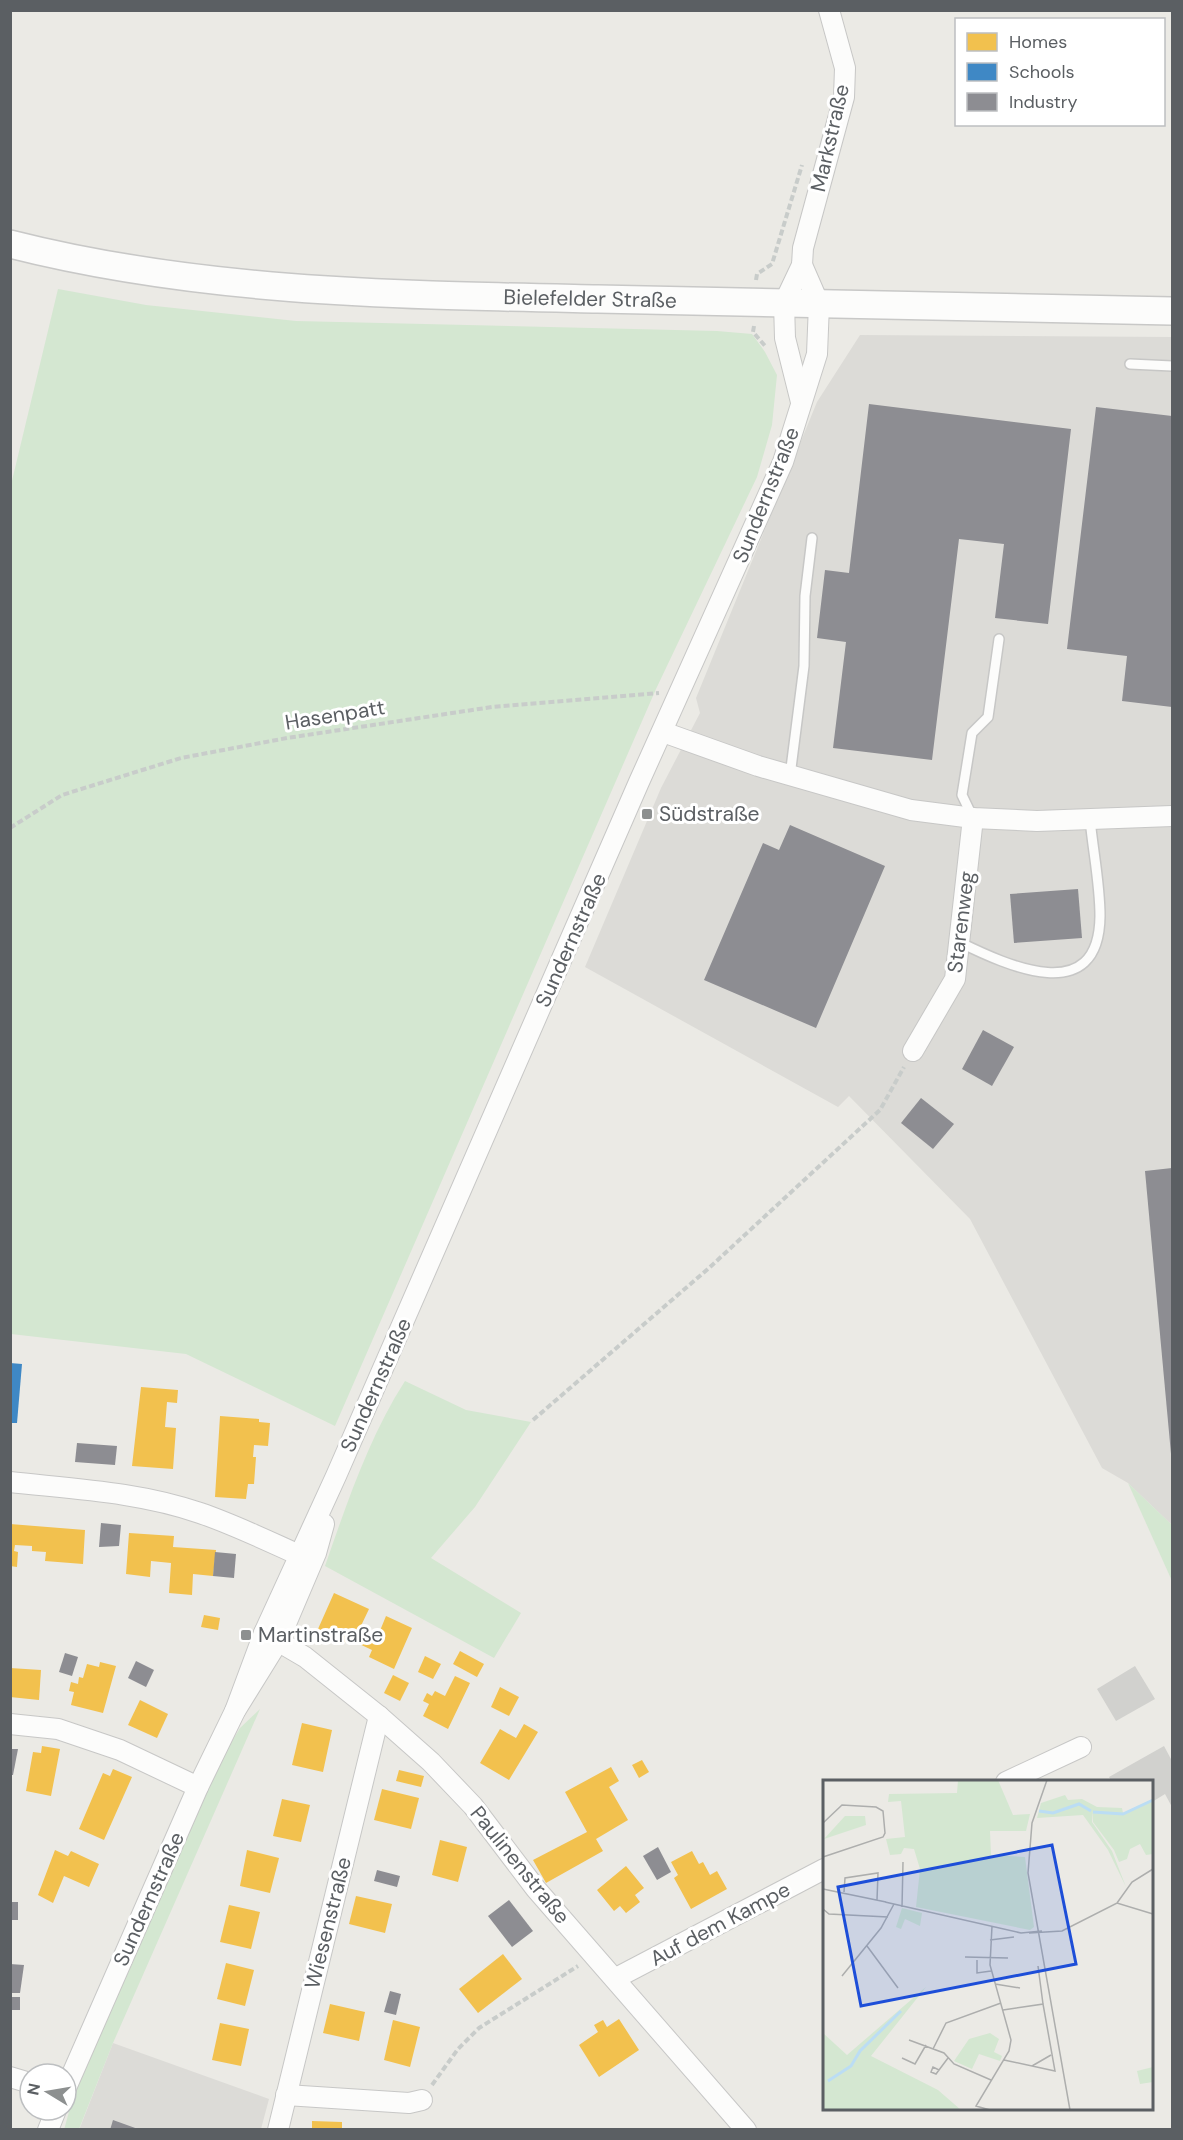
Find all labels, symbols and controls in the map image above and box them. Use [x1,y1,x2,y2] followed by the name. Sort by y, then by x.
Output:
[955,18,1165,126] legend
[1009,30,1067,54] text: Homes
[1009,60,1074,84] text: Schools
[804,81,856,195] street label: Markstraße
[1009,90,1078,114] text: Industry
[503,283,677,315] street label: Bielefelder Straße
[726,423,806,567] street label: Sundernstraße
[283,693,387,737] street label: Hasenpatt
[659,800,759,828] place label: Südstraße
[640,807,654,821] marker: Südstraße
[529,868,613,1012] street label: Sundernstraße
[941,869,981,975] street label: Starenweg
[334,1313,418,1457] street label: Sundernstraße
[258,1621,383,1649] place label: Martinstraße
[239,1628,253,1642] marker: Martinstraße
[823,1780,1153,2110] inset map
[464,1800,576,1930] street label: Paulinenstraße
[107,1827,191,1971] street label: Sundernstraße
[298,1854,358,1992] street label: Wiesenstraße
[645,1875,795,1973] street label: Auf dem Kampe
[18,2062,78,2122] north arrow
[22,2082,45,2097] text: N

